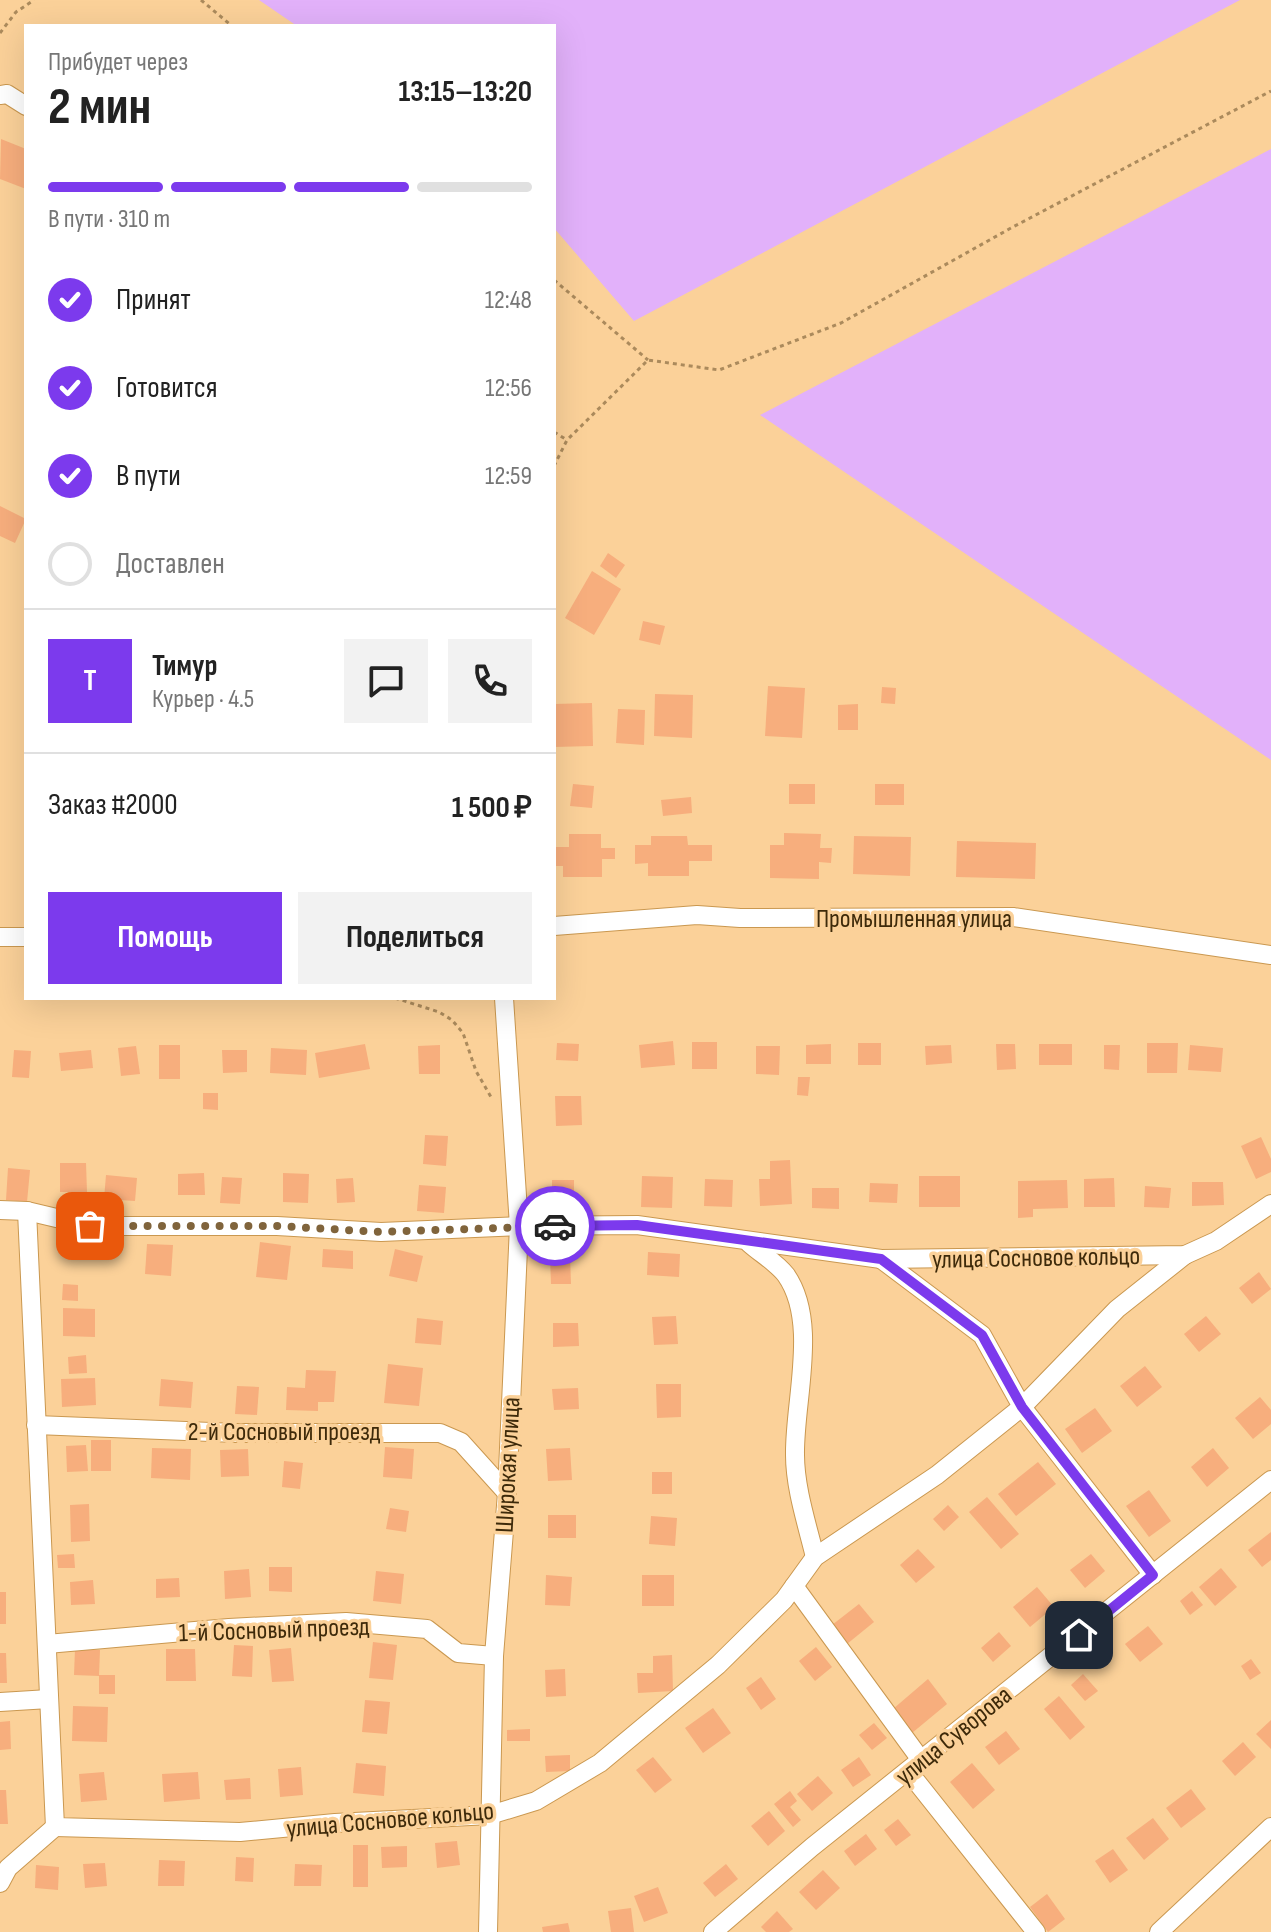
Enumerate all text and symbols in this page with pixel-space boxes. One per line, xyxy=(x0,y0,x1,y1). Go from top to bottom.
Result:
text: Прибудет через xyxy=(48,47,188,78)
text: 13:15–13:20 xyxy=(398,74,532,110)
text: 2 мин xyxy=(48,76,151,139)
text: В пути · 310 m xyxy=(48,204,170,235)
icon: check xyxy=(48,278,92,322)
text: Принят xyxy=(116,282,191,318)
text: 12:48 xyxy=(485,285,532,316)
icon: check xyxy=(48,366,92,410)
text: Готовится xyxy=(116,370,217,406)
text: 12:56 xyxy=(485,373,532,404)
icon: check xyxy=(48,454,92,498)
text: В пути xyxy=(116,458,181,494)
text: 12:59 xyxy=(485,461,532,492)
text: Доставлен xyxy=(116,546,225,582)
button: chat xyxy=(344,639,428,723)
button: phone xyxy=(448,639,532,723)
text: Тимур xyxy=(152,648,217,684)
text: Т xyxy=(83,663,97,699)
text: Курьер · 4.5 xyxy=(152,684,254,715)
text: Заказ #2000 xyxy=(48,787,178,823)
text: 1 500 ₽ xyxy=(452,790,532,826)
button: Помощь xyxy=(48,892,282,984)
button: Поделиться xyxy=(298,892,532,984)
street label: Промышленная улица xyxy=(816,904,1012,935)
courier xyxy=(515,1186,595,1266)
pin xyxy=(56,1192,124,1260)
icon: bag xyxy=(68,1204,112,1248)
icon: car xyxy=(533,1204,577,1248)
street label: улица Сосновое кольцо xyxy=(932,1241,1140,1276)
street label: Широкая улица xyxy=(489,1396,528,1534)
street label: 2-й Сосновый проезд xyxy=(188,1417,380,1448)
pin xyxy=(1045,1601,1113,1669)
street label: 1-й Сосновый проезд xyxy=(178,1612,370,1649)
icon: home xyxy=(1057,1613,1101,1657)
street label: улица Суворова xyxy=(890,1680,1018,1792)
street label: улица Сосновое кольцо xyxy=(285,1796,495,1845)

